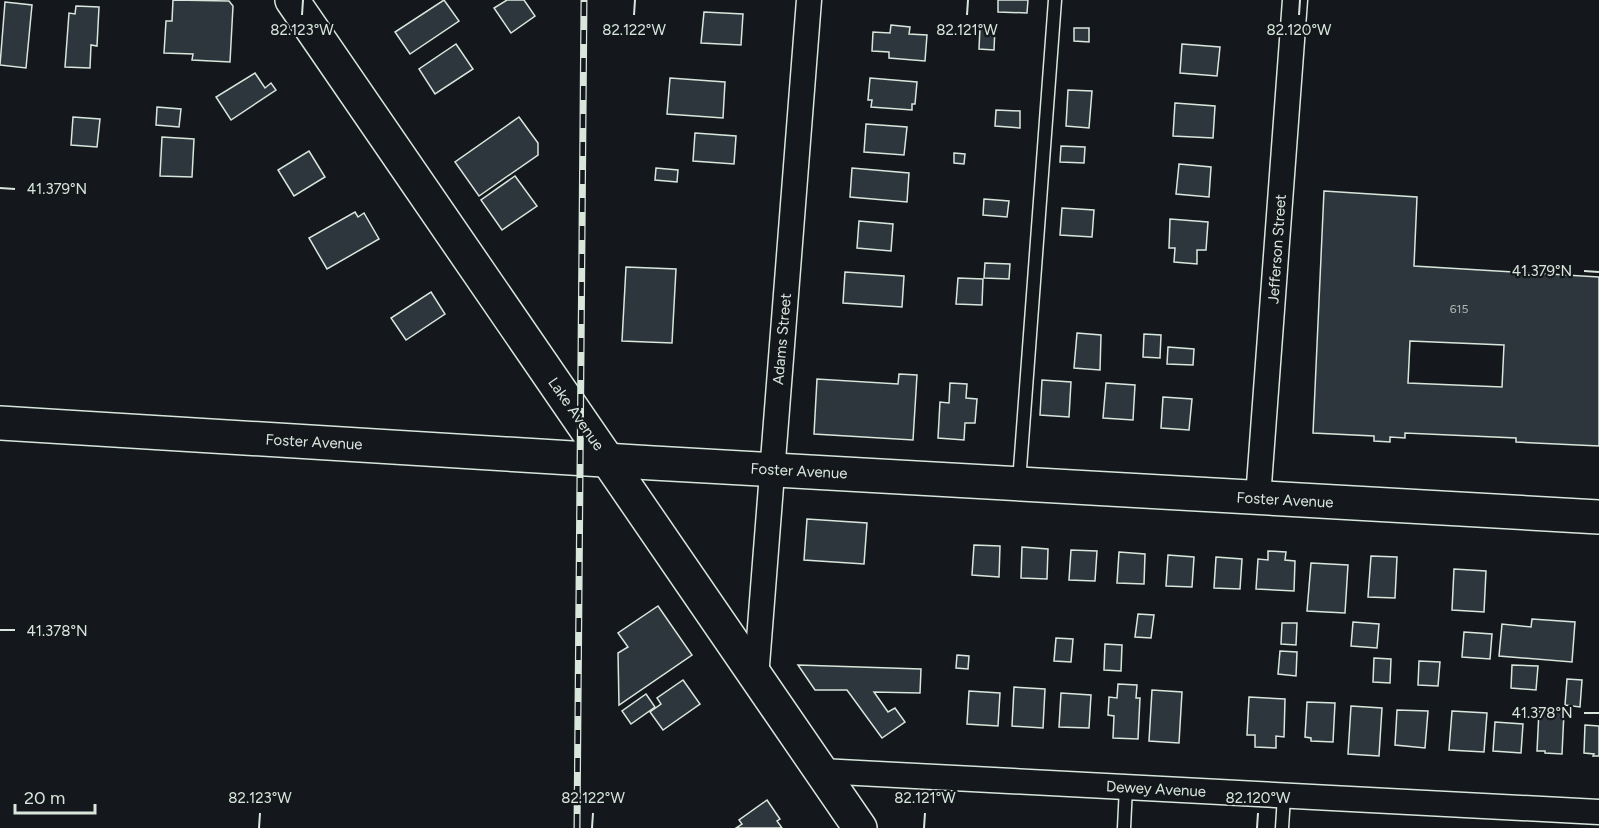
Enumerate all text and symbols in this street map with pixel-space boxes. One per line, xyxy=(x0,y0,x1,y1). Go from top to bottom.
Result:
text: 82.123°W xyxy=(270,21,334,39)
text: 82.122°W xyxy=(602,21,666,39)
text: 82.121°W xyxy=(936,21,998,39)
text: 82.120°W xyxy=(1267,21,1332,39)
text: 41.379°N xyxy=(27,180,87,198)
street label: Jefferson Street xyxy=(1264,193,1290,304)
text: 41.379°N xyxy=(1512,262,1572,280)
street label: Adams Street xyxy=(769,292,795,386)
house number: 615 xyxy=(1450,302,1468,316)
street label: Lake Avenue xyxy=(544,374,608,454)
street label: Foster Avenue xyxy=(265,430,363,454)
street label: Foster Avenue xyxy=(750,459,848,483)
street label: Foster Avenue xyxy=(1236,488,1334,512)
text: 41.378°N xyxy=(26,622,88,640)
text: 41.378°N xyxy=(1511,704,1573,722)
scale bar xyxy=(15,777,94,815)
street label: Dewey Avenue xyxy=(1105,777,1207,801)
text: 20 m xyxy=(24,787,65,809)
text: 82.123°W xyxy=(228,789,292,807)
text: 82.122°W xyxy=(561,789,625,807)
text: 82.121°W xyxy=(894,789,956,807)
text: 82.120°W xyxy=(1226,789,1291,807)

